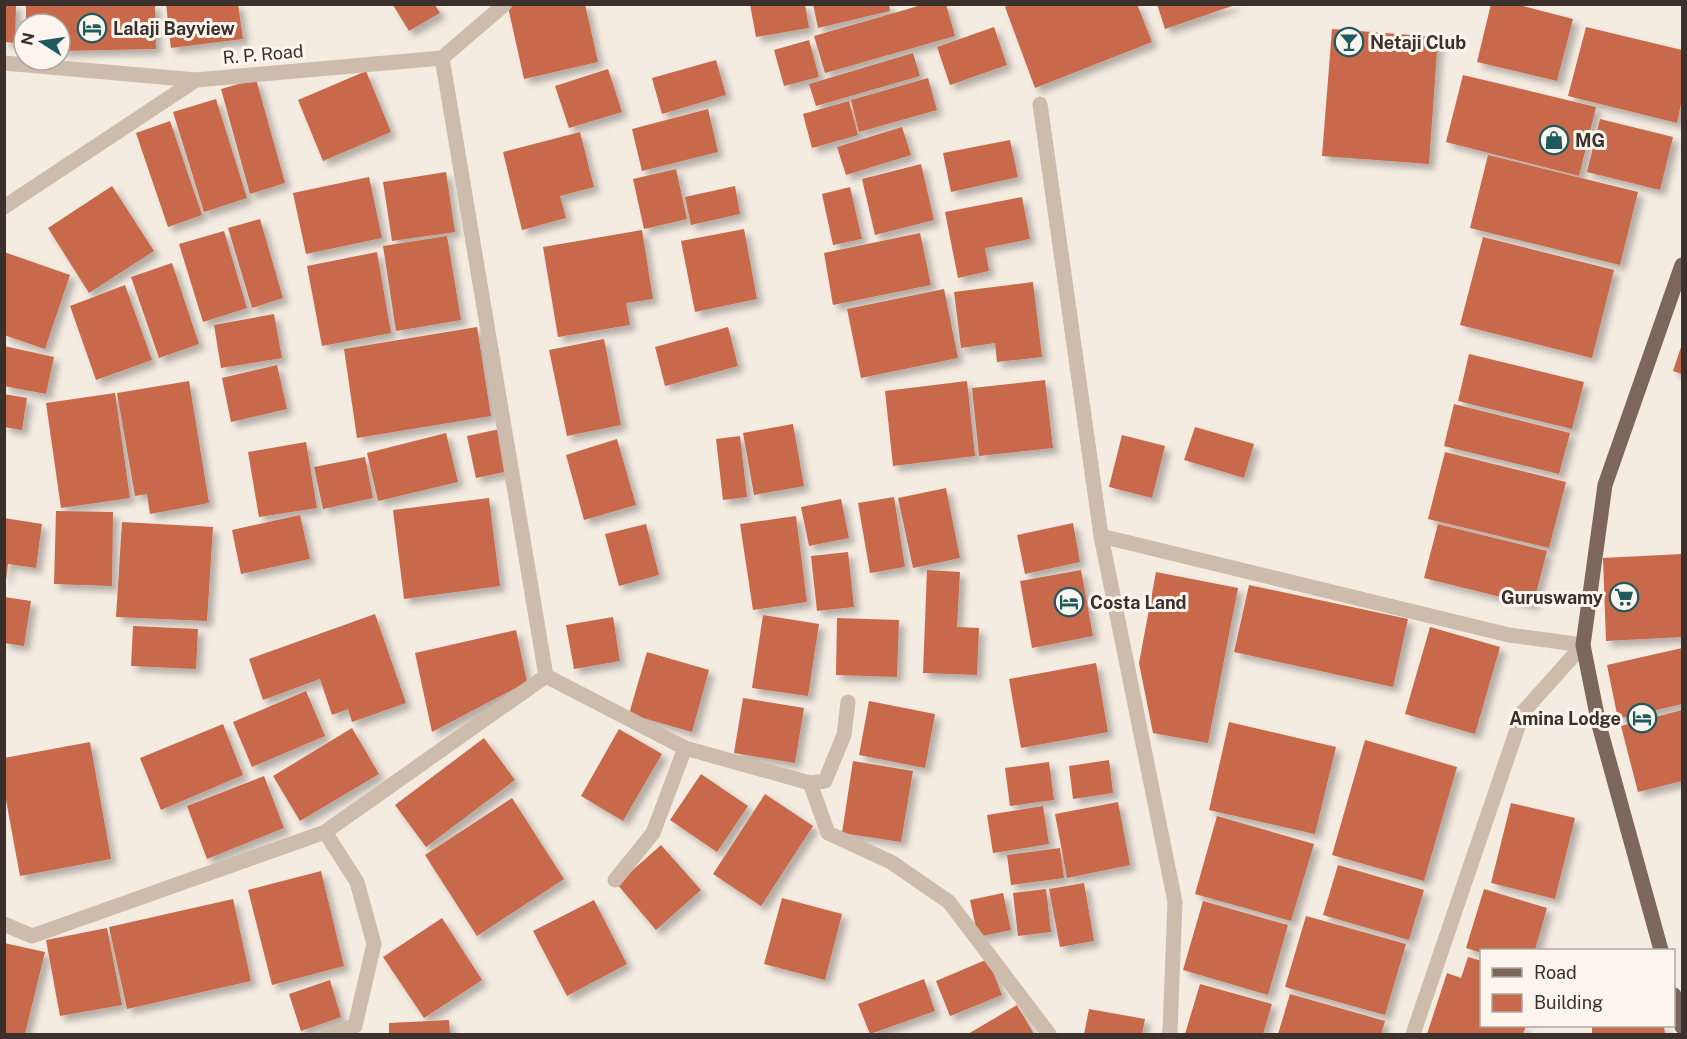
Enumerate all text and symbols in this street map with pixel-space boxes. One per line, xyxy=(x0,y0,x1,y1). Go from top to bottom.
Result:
north arrow xyxy=(12,12,72,72)
hotel icon: Lalaji Bayview xyxy=(76,12,108,44)
place label: Lalaji Bayview xyxy=(113,18,235,39)
bar icon: Netaji Club xyxy=(1333,26,1365,58)
text: N xyxy=(17,31,38,47)
place label: Netaji Club xyxy=(1370,32,1466,53)
street label: R. P. Road xyxy=(222,40,304,68)
shop icon: MG xyxy=(1538,124,1570,156)
place label: MG xyxy=(1575,130,1605,151)
supermarket icon: Guruswamy xyxy=(1608,581,1640,613)
hotel icon: Costa Land xyxy=(1053,586,1085,618)
place label: Guruswamy xyxy=(1501,587,1603,608)
place label: Costa Land xyxy=(1090,592,1187,613)
hotel icon: Amina Lodge xyxy=(1626,702,1658,734)
place label: Amina Lodge xyxy=(1509,708,1621,729)
legend xyxy=(1480,949,1675,1027)
text: Road xyxy=(1534,962,1577,983)
text: Building xyxy=(1534,992,1603,1013)

